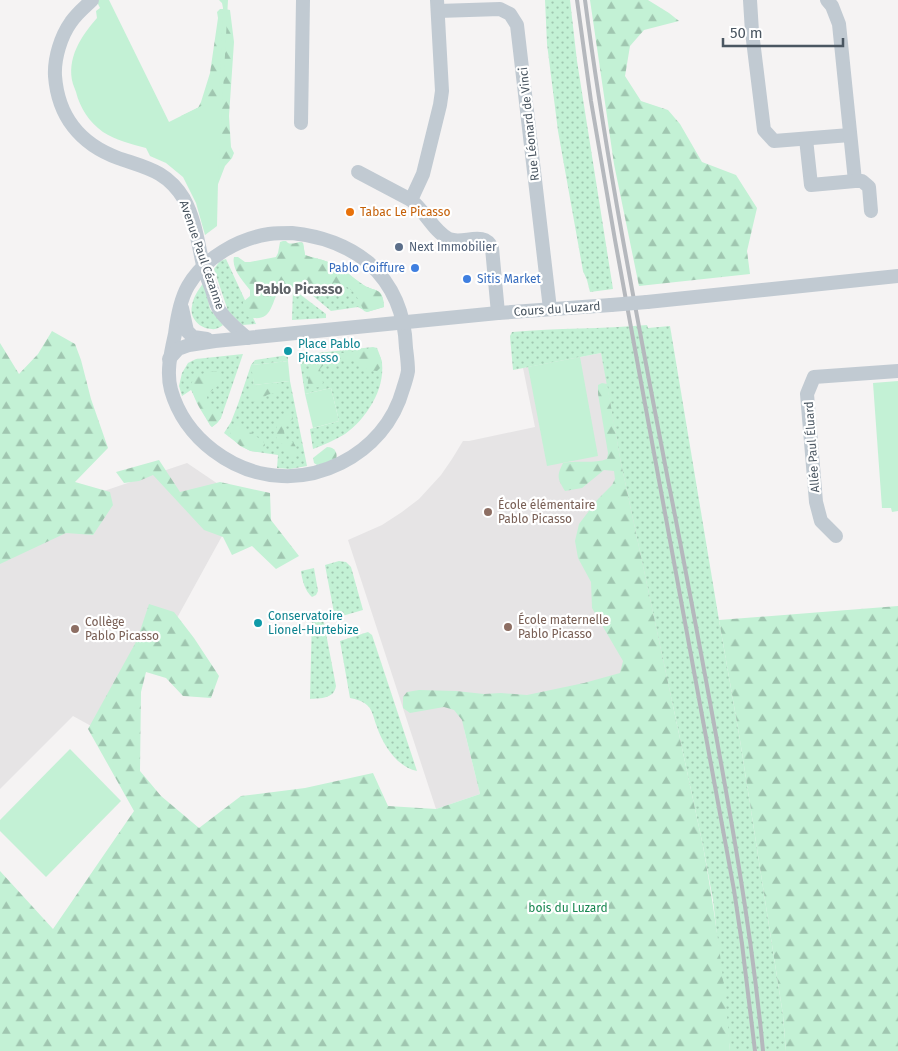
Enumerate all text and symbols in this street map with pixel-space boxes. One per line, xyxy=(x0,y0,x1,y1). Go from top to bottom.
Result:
scale bar xyxy=(723,15,843,47)
text: 50 m xyxy=(730,24,763,42)
street label: Rue Léonard de Vinci xyxy=(516,66,542,182)
street label: Avenue Paul Cézanne xyxy=(177,199,227,311)
place label: Tabac Le Picasso xyxy=(360,205,450,219)
marker: Tabac Le Picasso xyxy=(344,206,356,218)
place label: Next Immobilier xyxy=(409,240,497,254)
marker: Next Immobilier xyxy=(393,241,405,253)
place label: Pablo Coiffure xyxy=(329,261,405,275)
marker: Pablo Coiffure xyxy=(409,262,421,274)
place label: Sitis Market xyxy=(477,272,541,286)
marker: Sitis Market xyxy=(461,273,473,285)
district label: Pablo Picasso xyxy=(255,281,343,298)
street label: Cours du Luzard xyxy=(513,299,601,319)
place label: Place Pablo Picasso xyxy=(298,337,361,365)
marker: Place Pablo Picasso xyxy=(282,345,294,357)
street label: Allée Paul Éluard xyxy=(801,401,822,493)
place label: École élémentaire Pablo Picasso xyxy=(498,497,595,526)
marker: École élémentaire Pablo Picasso xyxy=(482,506,494,518)
place label: Conservatoire Lionel-Hurtebize xyxy=(268,609,359,637)
place label: École maternelle Pablo Picasso xyxy=(518,612,609,641)
place label: Collège Pablo Picasso xyxy=(85,615,159,643)
marker: Conservatoire Lionel-Hurtebize xyxy=(252,617,264,629)
marker: École maternelle Pablo Picasso xyxy=(502,621,514,633)
marker: Collège Pablo Picasso xyxy=(69,623,81,635)
park label: bois du Luzard xyxy=(528,901,608,915)

